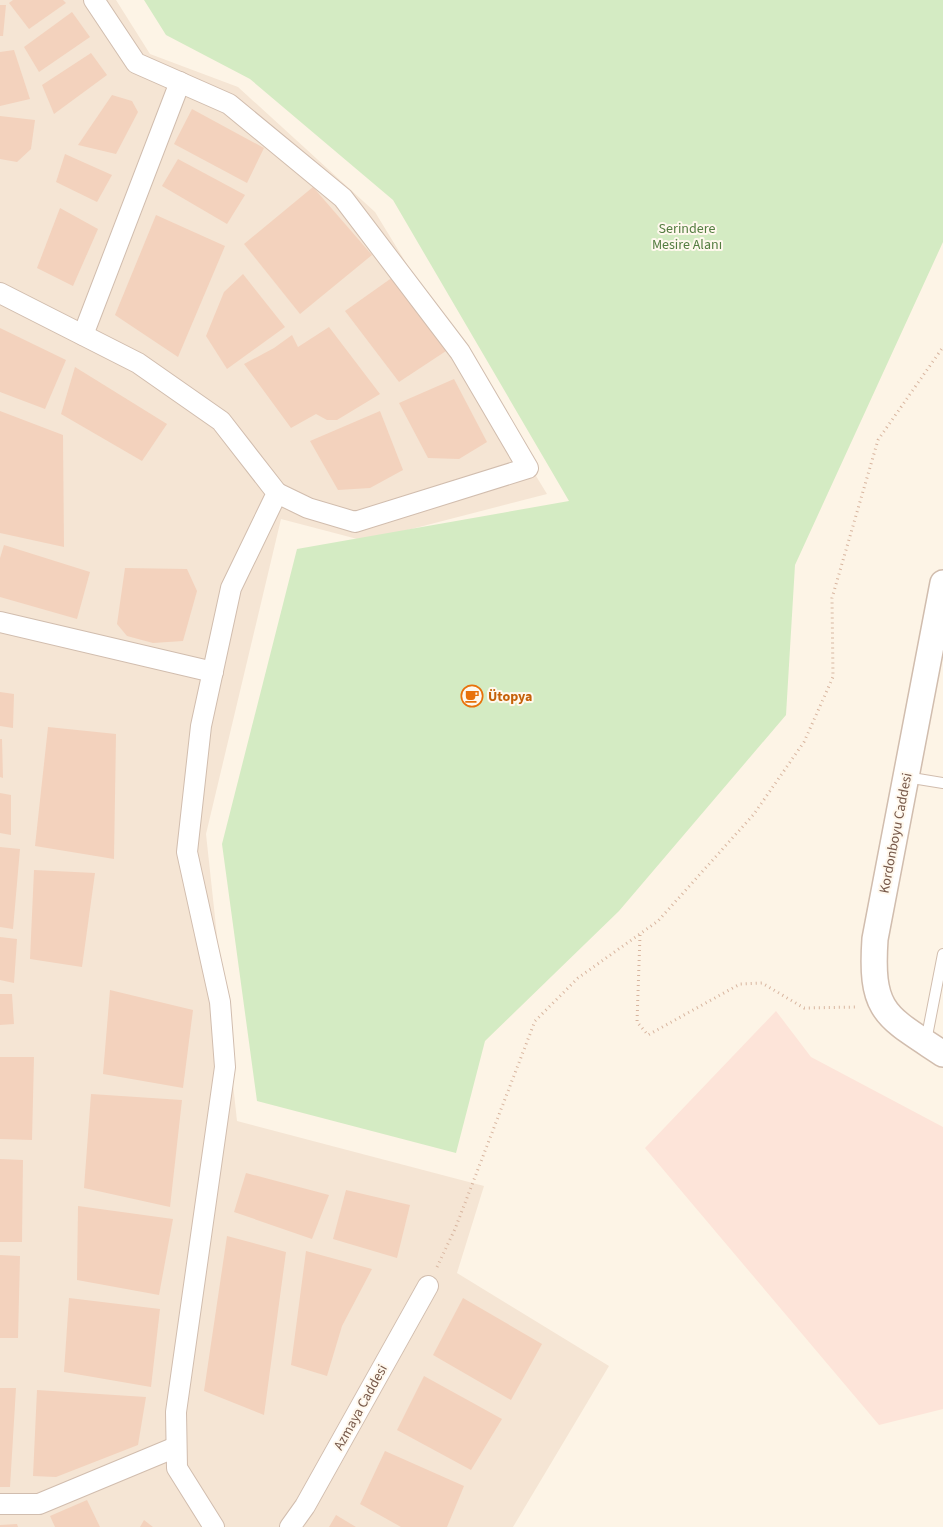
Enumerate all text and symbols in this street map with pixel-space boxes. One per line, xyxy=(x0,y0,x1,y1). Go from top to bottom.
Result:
park label: Serindere Mesire Alanı xyxy=(652,219,722,255)
cafe icon: Ütopya xyxy=(460,684,484,708)
place label: Ütopya xyxy=(488,687,533,707)
street label: Kordonboyu Caddesi xyxy=(874,771,917,895)
street label: Azmaya Caddesi xyxy=(329,1361,393,1454)

